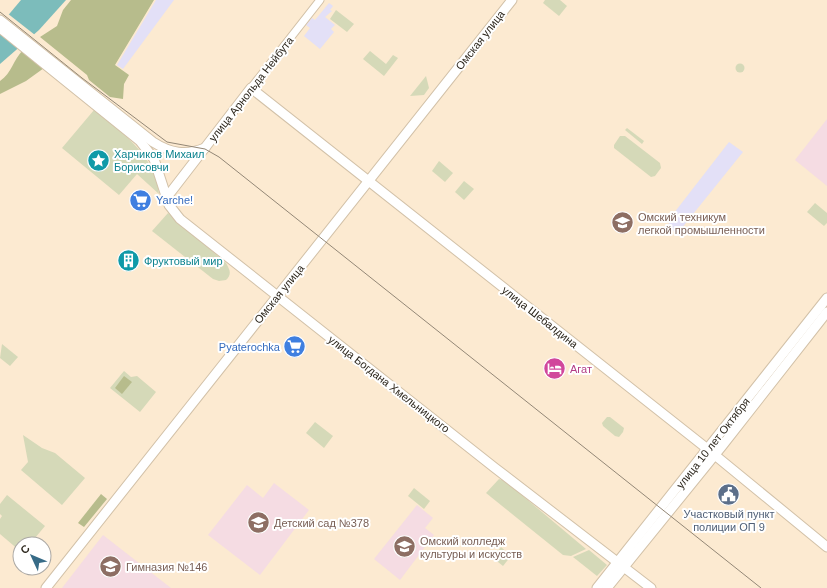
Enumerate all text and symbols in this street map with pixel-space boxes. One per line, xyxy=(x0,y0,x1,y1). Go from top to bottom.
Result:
street label: Омская улица xyxy=(453,7,507,72)
street label: улица Арнольда Нейбута xyxy=(206,34,296,144)
place icon: Харчиков Михаил Борисовчи xyxy=(86,147,112,173)
place label: Харчиков Михаил Борисовчи xyxy=(114,148,205,173)
supermarket icon: Yarche! xyxy=(128,187,154,213)
place label: Yarche! xyxy=(156,194,193,206)
school or university icon: Омский техникум легкой промышленности xyxy=(610,210,636,236)
place label: Омский техникум легкой промышленности xyxy=(638,211,765,236)
building icon: Фруктовый мир xyxy=(115,248,141,274)
place label: Фруктовый мир xyxy=(144,255,223,267)
street label: Омская улица xyxy=(252,262,307,326)
street label: улица Шебалдина xyxy=(500,284,581,351)
street label: улица Богдана Хмельницкого xyxy=(326,333,452,435)
supermarket icon: Pyaterochka xyxy=(282,334,308,360)
place label: Pyaterochka xyxy=(219,341,281,353)
hotel icon: Агат xyxy=(542,356,568,382)
place label: Агат xyxy=(570,363,592,375)
street label: улица 10 лет Октября xyxy=(674,395,752,491)
public building icon: Участковый пункт полиции ОП 9 xyxy=(716,481,742,507)
place label: Участковый пункт полиции ОП 9 xyxy=(684,508,774,533)
school or university icon: Детский сад №378 xyxy=(246,510,272,536)
place label: Детский сад №378 xyxy=(274,517,369,529)
school or university icon: Омский колледж культуры и искусств xyxy=(391,534,417,560)
place label: Омский колледж культуры и искусств xyxy=(420,535,522,560)
north arrow xyxy=(12,536,52,576)
text: С xyxy=(18,542,32,556)
school or university icon: Гимназия №146 xyxy=(98,554,124,580)
place label: Гимназия №146 xyxy=(126,561,207,573)

